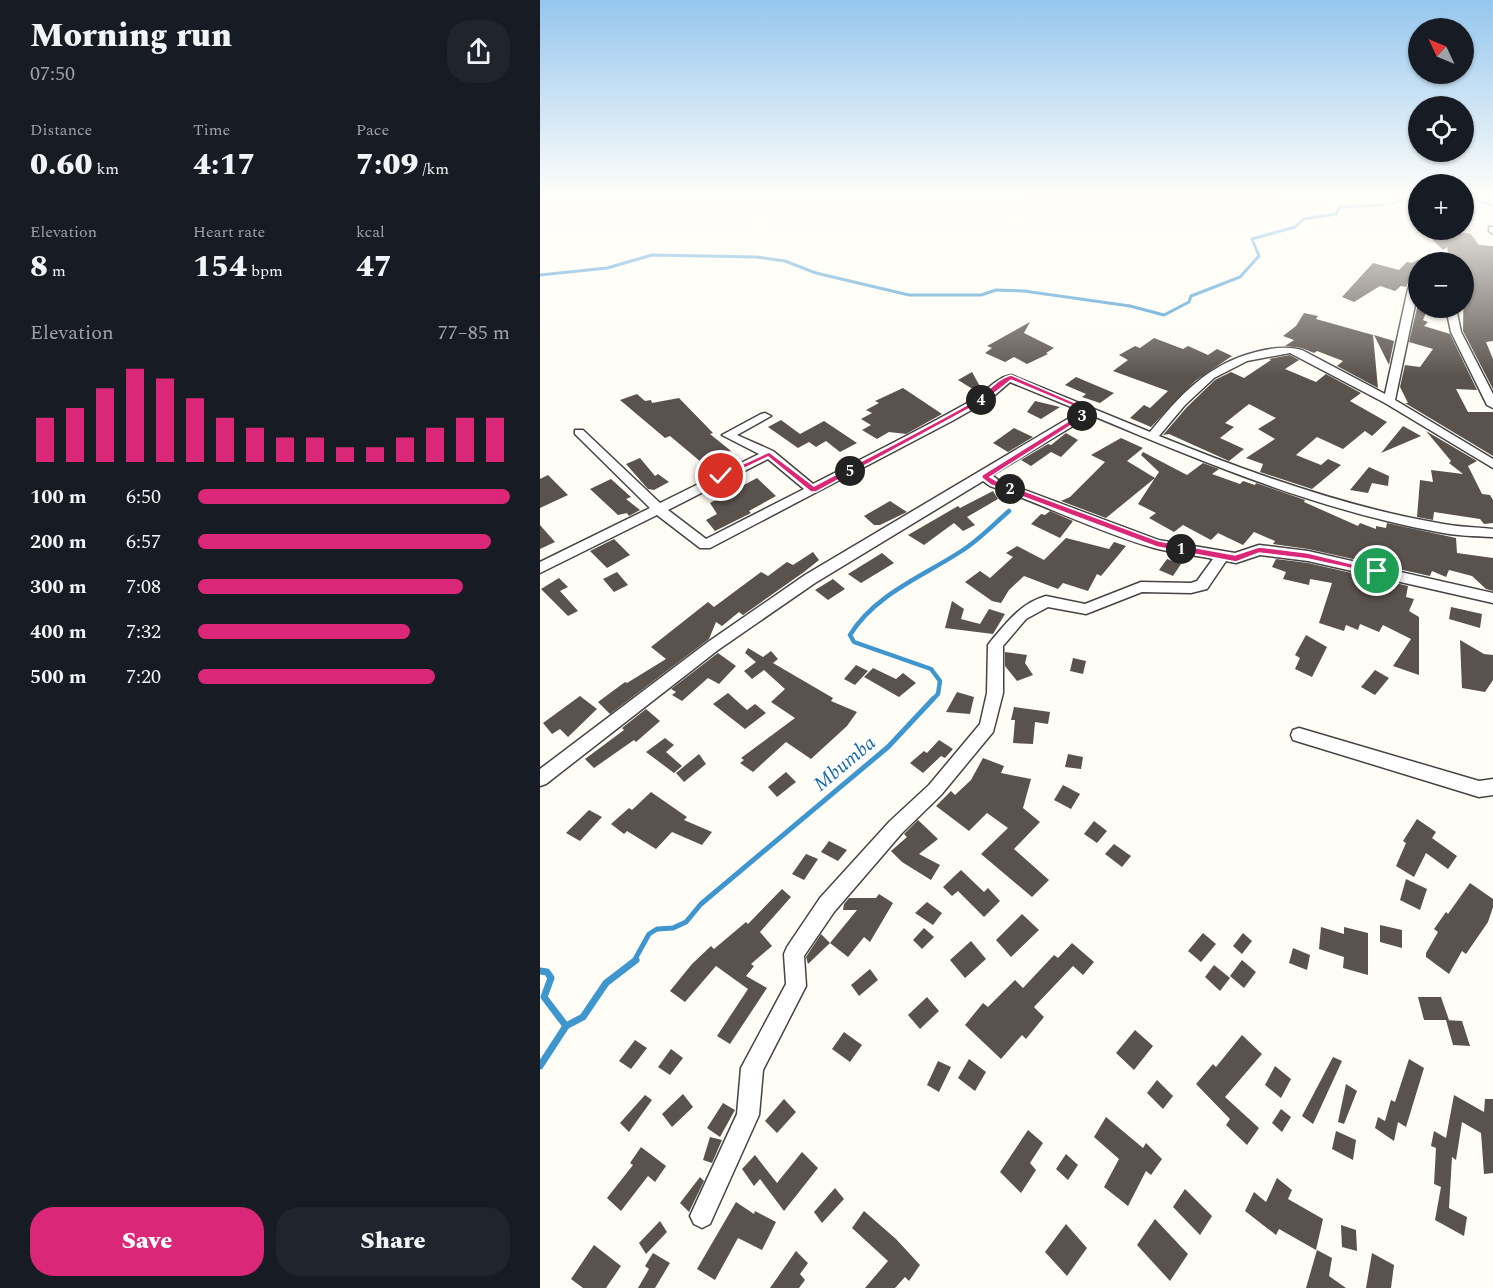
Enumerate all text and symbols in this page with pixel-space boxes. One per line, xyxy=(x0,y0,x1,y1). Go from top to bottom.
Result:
text: Morning run xyxy=(30,11,232,61)
north arrow xyxy=(1408,18,1474,84)
map controls xyxy=(1408,18,1474,318)
button: share xyxy=(447,20,510,83)
text: 07:50 xyxy=(30,59,75,89)
button: locate xyxy=(1408,96,1474,162)
text: Distance xyxy=(30,118,92,142)
text: Time xyxy=(193,118,230,142)
text: Pace xyxy=(356,118,389,142)
text: 0.60 xyxy=(30,142,92,188)
text: 4:17 xyxy=(193,142,255,188)
text: 7:09 xyxy=(356,142,418,188)
text: km xyxy=(92,157,119,181)
text: /km xyxy=(418,157,449,181)
button: + xyxy=(1408,174,1474,240)
text: Elevation xyxy=(30,220,97,244)
text: Heart rate xyxy=(193,220,265,244)
text: kcal xyxy=(356,220,385,244)
text: 8 xyxy=(30,244,48,290)
text: 154 xyxy=(193,244,247,290)
text: 47 xyxy=(356,244,392,290)
button: − xyxy=(1408,252,1474,318)
text: m xyxy=(48,259,66,283)
text: bpm xyxy=(247,259,283,283)
text: Elevation xyxy=(30,318,114,348)
text: 77–85 m xyxy=(438,318,510,348)
pin: 4 xyxy=(966,385,996,415)
text: 4 xyxy=(977,388,985,412)
pin: 3 xyxy=(1067,401,1097,431)
text: 3 xyxy=(1078,404,1086,428)
pin xyxy=(695,450,746,501)
pin: 5 xyxy=(835,456,865,486)
icon: check xyxy=(704,459,737,492)
text: 5 xyxy=(846,459,854,483)
pin: 2 xyxy=(995,474,1025,504)
text: 2 xyxy=(1006,477,1014,501)
text: 100 m xyxy=(30,482,87,512)
text: 6:50 xyxy=(126,482,161,512)
text: 200 m xyxy=(30,527,87,557)
text: 6:57 xyxy=(126,527,161,557)
pin: 1 xyxy=(1166,534,1196,564)
text: 1 xyxy=(1177,537,1185,561)
pin xyxy=(1351,545,1402,596)
icon: arrive xyxy=(1360,554,1393,587)
text: 300 m xyxy=(30,572,87,602)
text: 7:08 xyxy=(126,572,161,602)
text: 400 m xyxy=(30,617,87,647)
text: 7:32 xyxy=(126,617,161,647)
text: 500 m xyxy=(30,662,87,692)
text: 7:20 xyxy=(126,662,161,692)
water label: Mbumba xyxy=(807,729,883,799)
button: Save xyxy=(30,1207,264,1276)
button: Share xyxy=(276,1207,510,1276)

